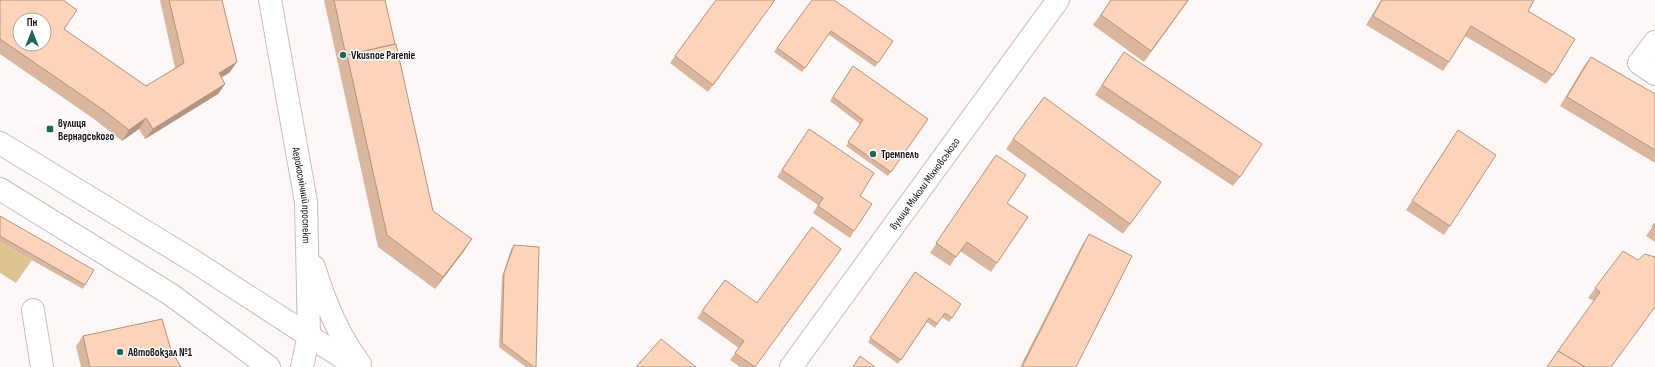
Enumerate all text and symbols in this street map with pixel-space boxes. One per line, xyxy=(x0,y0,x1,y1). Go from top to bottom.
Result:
north arrow xyxy=(12,12,52,52)
text: Пн xyxy=(27,16,38,29)
place label: Vkusnoe Parenie xyxy=(351,49,416,62)
marker: Vkusnoe Parenie xyxy=(338,50,348,60)
place label: вулиця Вернадського xyxy=(58,117,115,143)
marker: вулиця Вернадського xyxy=(45,124,55,134)
street label: вулиця Миколи Міхновського xyxy=(887,135,963,232)
street label: Аерокосмічний проспект xyxy=(290,145,313,244)
place label: Тремпель xyxy=(881,148,919,161)
marker: Тремпель xyxy=(868,149,878,159)
place label: Автовокзал №1 xyxy=(127,346,193,359)
marker: Автовокзал №1 xyxy=(115,347,125,357)

